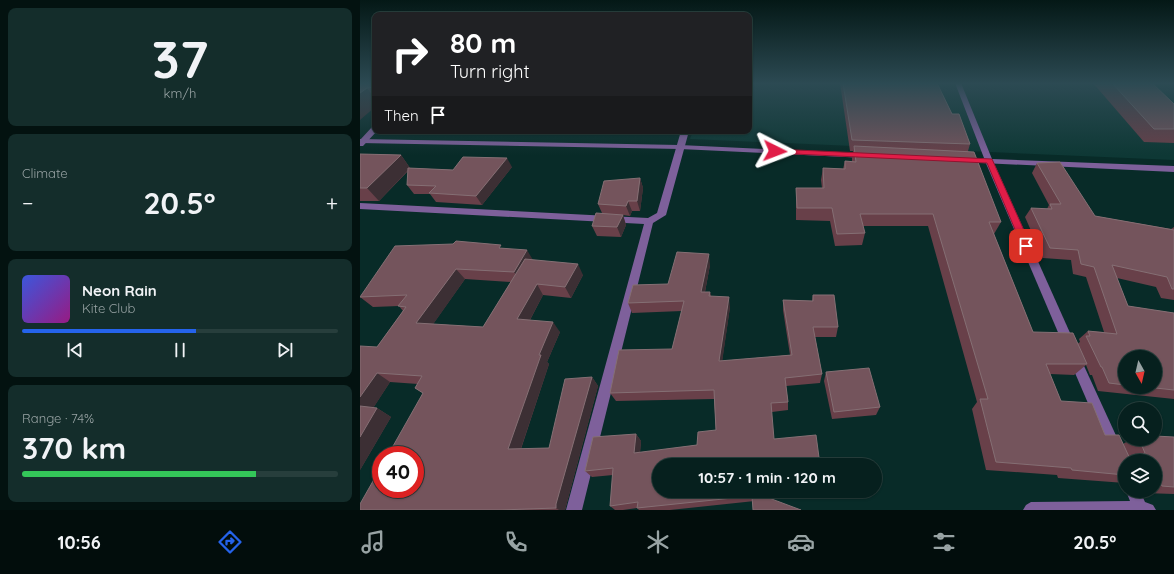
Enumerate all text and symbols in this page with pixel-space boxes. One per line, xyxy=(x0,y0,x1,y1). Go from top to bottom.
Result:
text: 80 m xyxy=(450,25,516,60)
text: 37 xyxy=(152,26,208,91)
icon: right xyxy=(384,28,436,80)
text: Turn right xyxy=(450,60,530,83)
text: km/h xyxy=(164,85,196,101)
icon: arrive xyxy=(427,104,449,126)
text: Then xyxy=(384,106,419,125)
position arrow xyxy=(754,130,796,172)
text: Climate xyxy=(22,165,68,181)
text: 20.5° xyxy=(144,184,216,222)
text: − xyxy=(22,189,33,217)
text: + xyxy=(326,189,338,217)
pin xyxy=(1009,229,1043,263)
icon: arrive xyxy=(1015,235,1037,257)
text: Neon Rain xyxy=(82,281,157,300)
text: Kite Club xyxy=(82,300,135,316)
icon: previous xyxy=(64,339,86,361)
icon: pause xyxy=(169,339,191,361)
icon: next xyxy=(274,339,296,361)
north arrow xyxy=(1118,350,1162,394)
map controls xyxy=(1118,350,1162,498)
button: search xyxy=(1118,402,1162,446)
text: Range · 74% xyxy=(22,410,94,426)
text: 370 km xyxy=(22,429,126,467)
speed limit sign: 40 xyxy=(372,446,424,498)
button: layers xyxy=(1118,454,1162,498)
text: 10:57 · 1 min · 120 m xyxy=(698,468,836,487)
icon: directions xyxy=(216,528,244,556)
icon: music xyxy=(359,528,387,556)
icon: phone xyxy=(502,528,530,556)
icon: climate xyxy=(644,528,672,556)
icon: car xyxy=(787,528,815,556)
icon: filters xyxy=(930,528,958,556)
text: 10:56 xyxy=(57,531,101,554)
text: 20.5° xyxy=(1073,531,1116,554)

